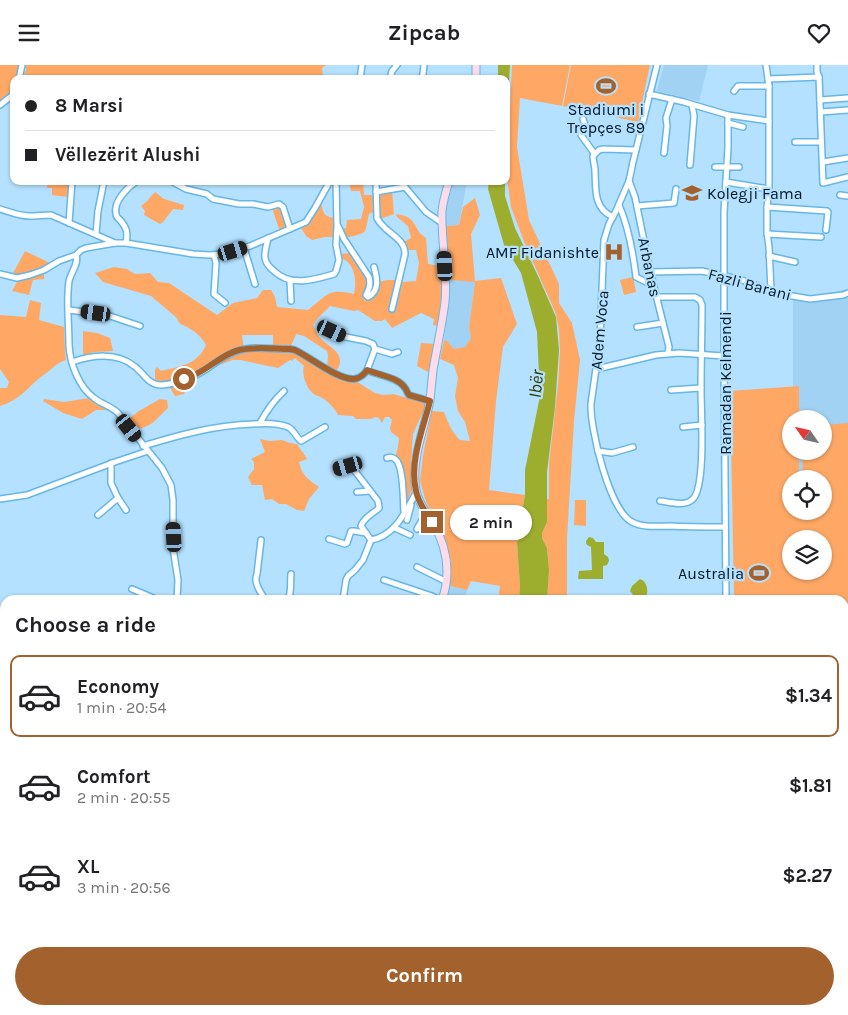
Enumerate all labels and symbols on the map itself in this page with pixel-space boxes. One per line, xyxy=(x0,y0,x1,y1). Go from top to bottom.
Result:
sports icon: Stadiumi i Trepçes 89 xyxy=(595,75,617,97)
place label: Stadiumi i Trepçes 89 xyxy=(567,100,645,137)
school or university icon: Kolegji Fama xyxy=(681,182,703,204)
place label: Kolegji Fama xyxy=(707,184,803,203)
street label: Arbanas xyxy=(634,236,665,298)
car xyxy=(216,239,249,263)
hospital icon: AMF Fidanishte xyxy=(603,241,625,263)
place label: AMF Fidanishte xyxy=(486,243,599,262)
car xyxy=(436,251,453,281)
street label: Fazli Barani xyxy=(706,264,793,305)
street label: Adem Voca xyxy=(587,289,612,371)
car xyxy=(80,303,111,323)
street label: Ramadan Kelmendi xyxy=(716,311,735,455)
car xyxy=(315,318,348,344)
route start xyxy=(173,368,195,390)
water label: Ibër xyxy=(524,368,549,399)
north arrow xyxy=(782,410,832,460)
car xyxy=(113,412,144,444)
car xyxy=(331,455,364,477)
callout: 2 min xyxy=(450,505,532,539)
route end xyxy=(421,511,443,533)
car xyxy=(165,522,182,552)
sports icon: Australia xyxy=(748,562,770,584)
place label: Australia xyxy=(678,564,744,583)

